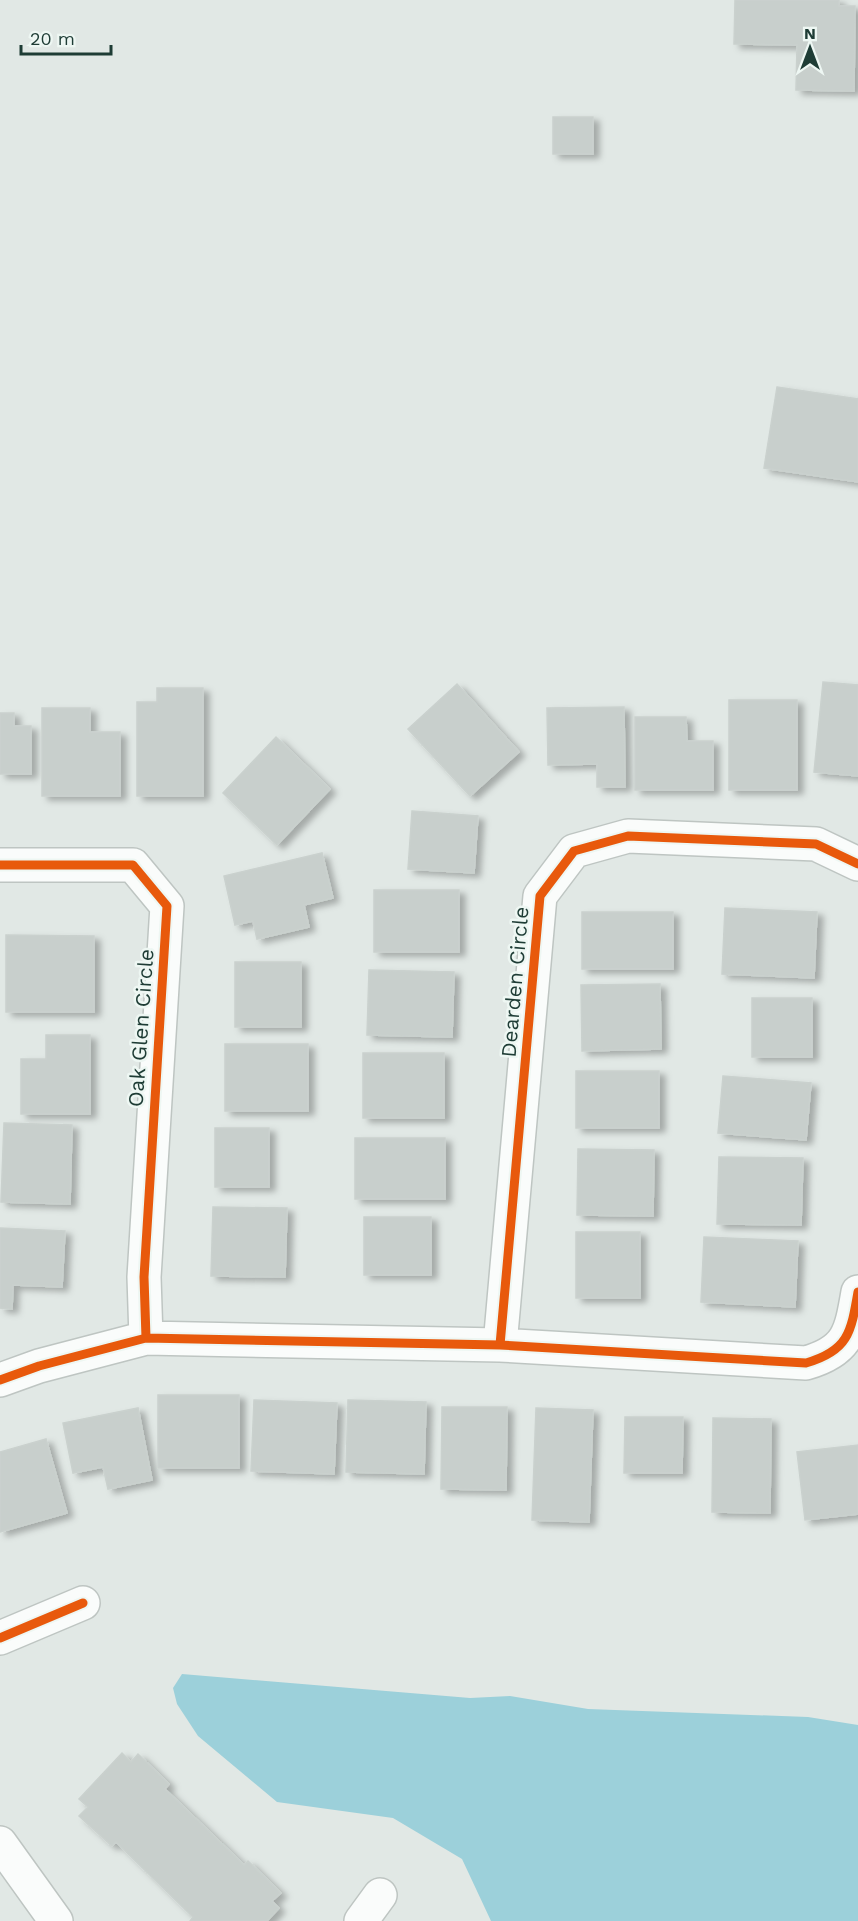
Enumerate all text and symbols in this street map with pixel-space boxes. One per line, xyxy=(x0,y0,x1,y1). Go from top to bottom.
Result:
scale bar xyxy=(21,18,111,56)
north arrow xyxy=(780,18,840,78)
text: N xyxy=(804,24,816,43)
text: 20 m xyxy=(30,28,75,49)
street label: Dearden Circle xyxy=(495,905,534,1058)
street label: Oak Glen Circle xyxy=(122,948,159,1108)

